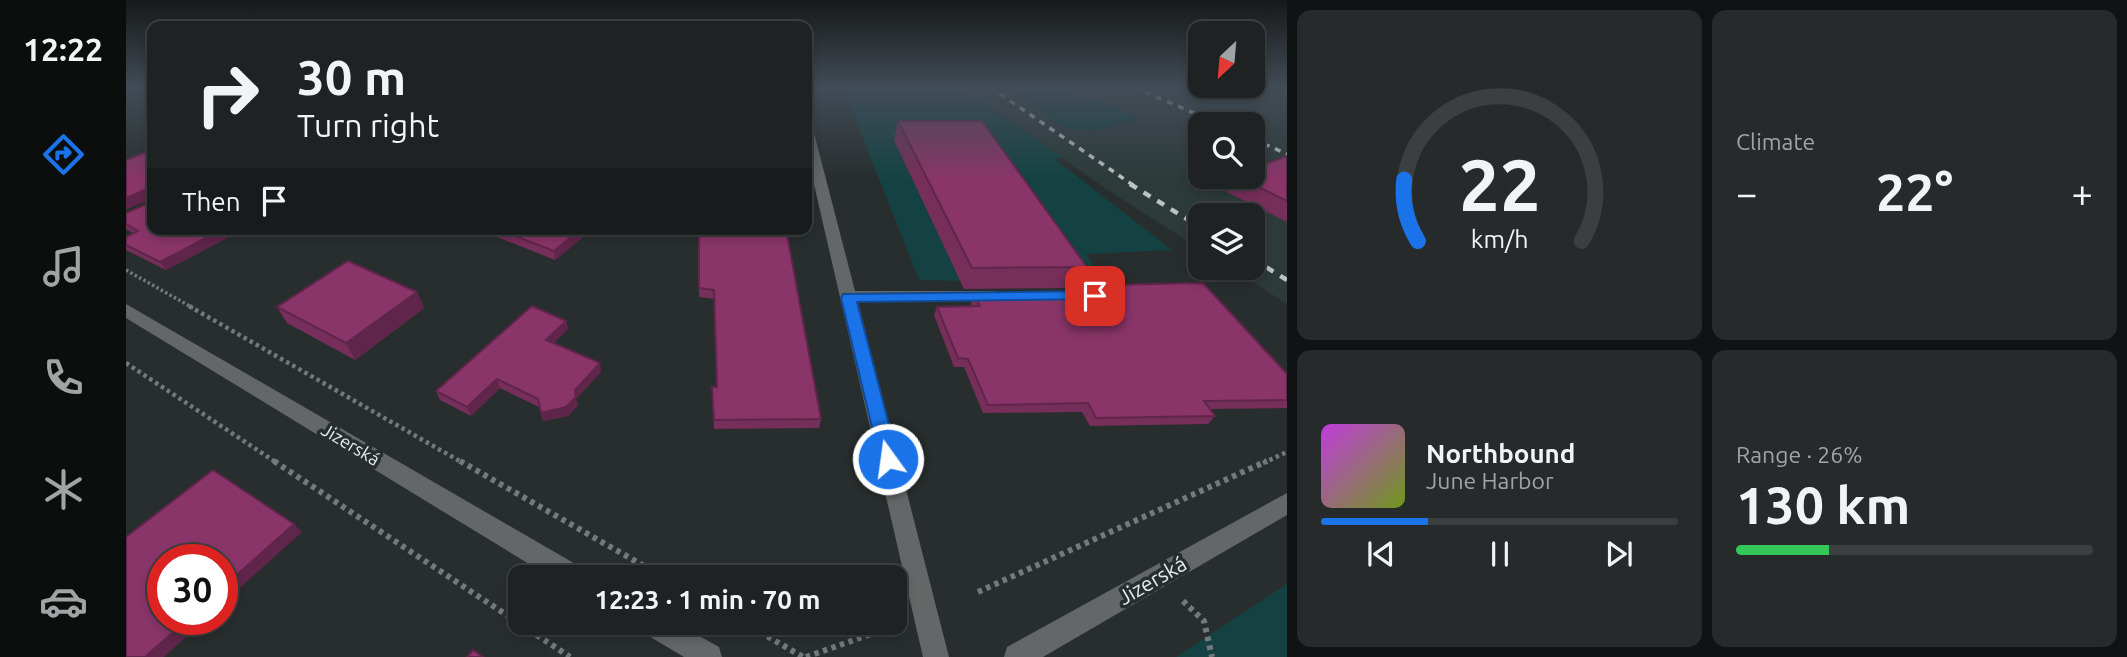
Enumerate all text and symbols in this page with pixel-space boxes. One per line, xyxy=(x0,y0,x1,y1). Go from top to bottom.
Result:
north arrow xyxy=(1188,21,1265,98)
map controls xyxy=(1188,21,1265,280)
text: 12:22 xyxy=(23,31,103,67)
icon: right xyxy=(182,49,273,140)
text: 30 m xyxy=(297,49,406,104)
text: Turn right xyxy=(297,107,439,143)
button: search xyxy=(1188,112,1265,189)
text: Climate xyxy=(1736,129,1815,154)
icon: directions xyxy=(39,130,88,179)
text: 22 xyxy=(1458,143,1541,225)
text: 22° xyxy=(1876,163,1953,221)
text: − xyxy=(1736,172,1757,214)
text: + xyxy=(2072,172,2093,214)
icon: arrive xyxy=(255,182,293,220)
text: Then xyxy=(182,187,241,216)
button: layers xyxy=(1188,203,1265,280)
text: km/h xyxy=(1471,225,1528,253)
icon: music xyxy=(39,242,88,291)
pin xyxy=(1065,266,1125,326)
icon: arrive xyxy=(1076,277,1114,315)
icon: phone xyxy=(39,353,88,402)
street label: Jizerská xyxy=(318,419,384,469)
position arrow xyxy=(851,422,925,496)
text: Northbound xyxy=(1426,439,1575,468)
text: Range · 26% xyxy=(1736,442,1863,467)
icon: climate xyxy=(39,465,88,514)
text: June Harbor xyxy=(1426,468,1554,493)
text: 130 km xyxy=(1736,476,1910,534)
icon: previous xyxy=(1362,535,1400,573)
icon: pause xyxy=(1481,535,1519,573)
icon: next xyxy=(1600,535,1638,573)
speed limit sign: 30 xyxy=(147,544,238,635)
street label: Jizerská xyxy=(1114,551,1190,609)
icon: car xyxy=(39,577,88,626)
text: 12:23 · 1 min · 70 m xyxy=(594,585,821,614)

